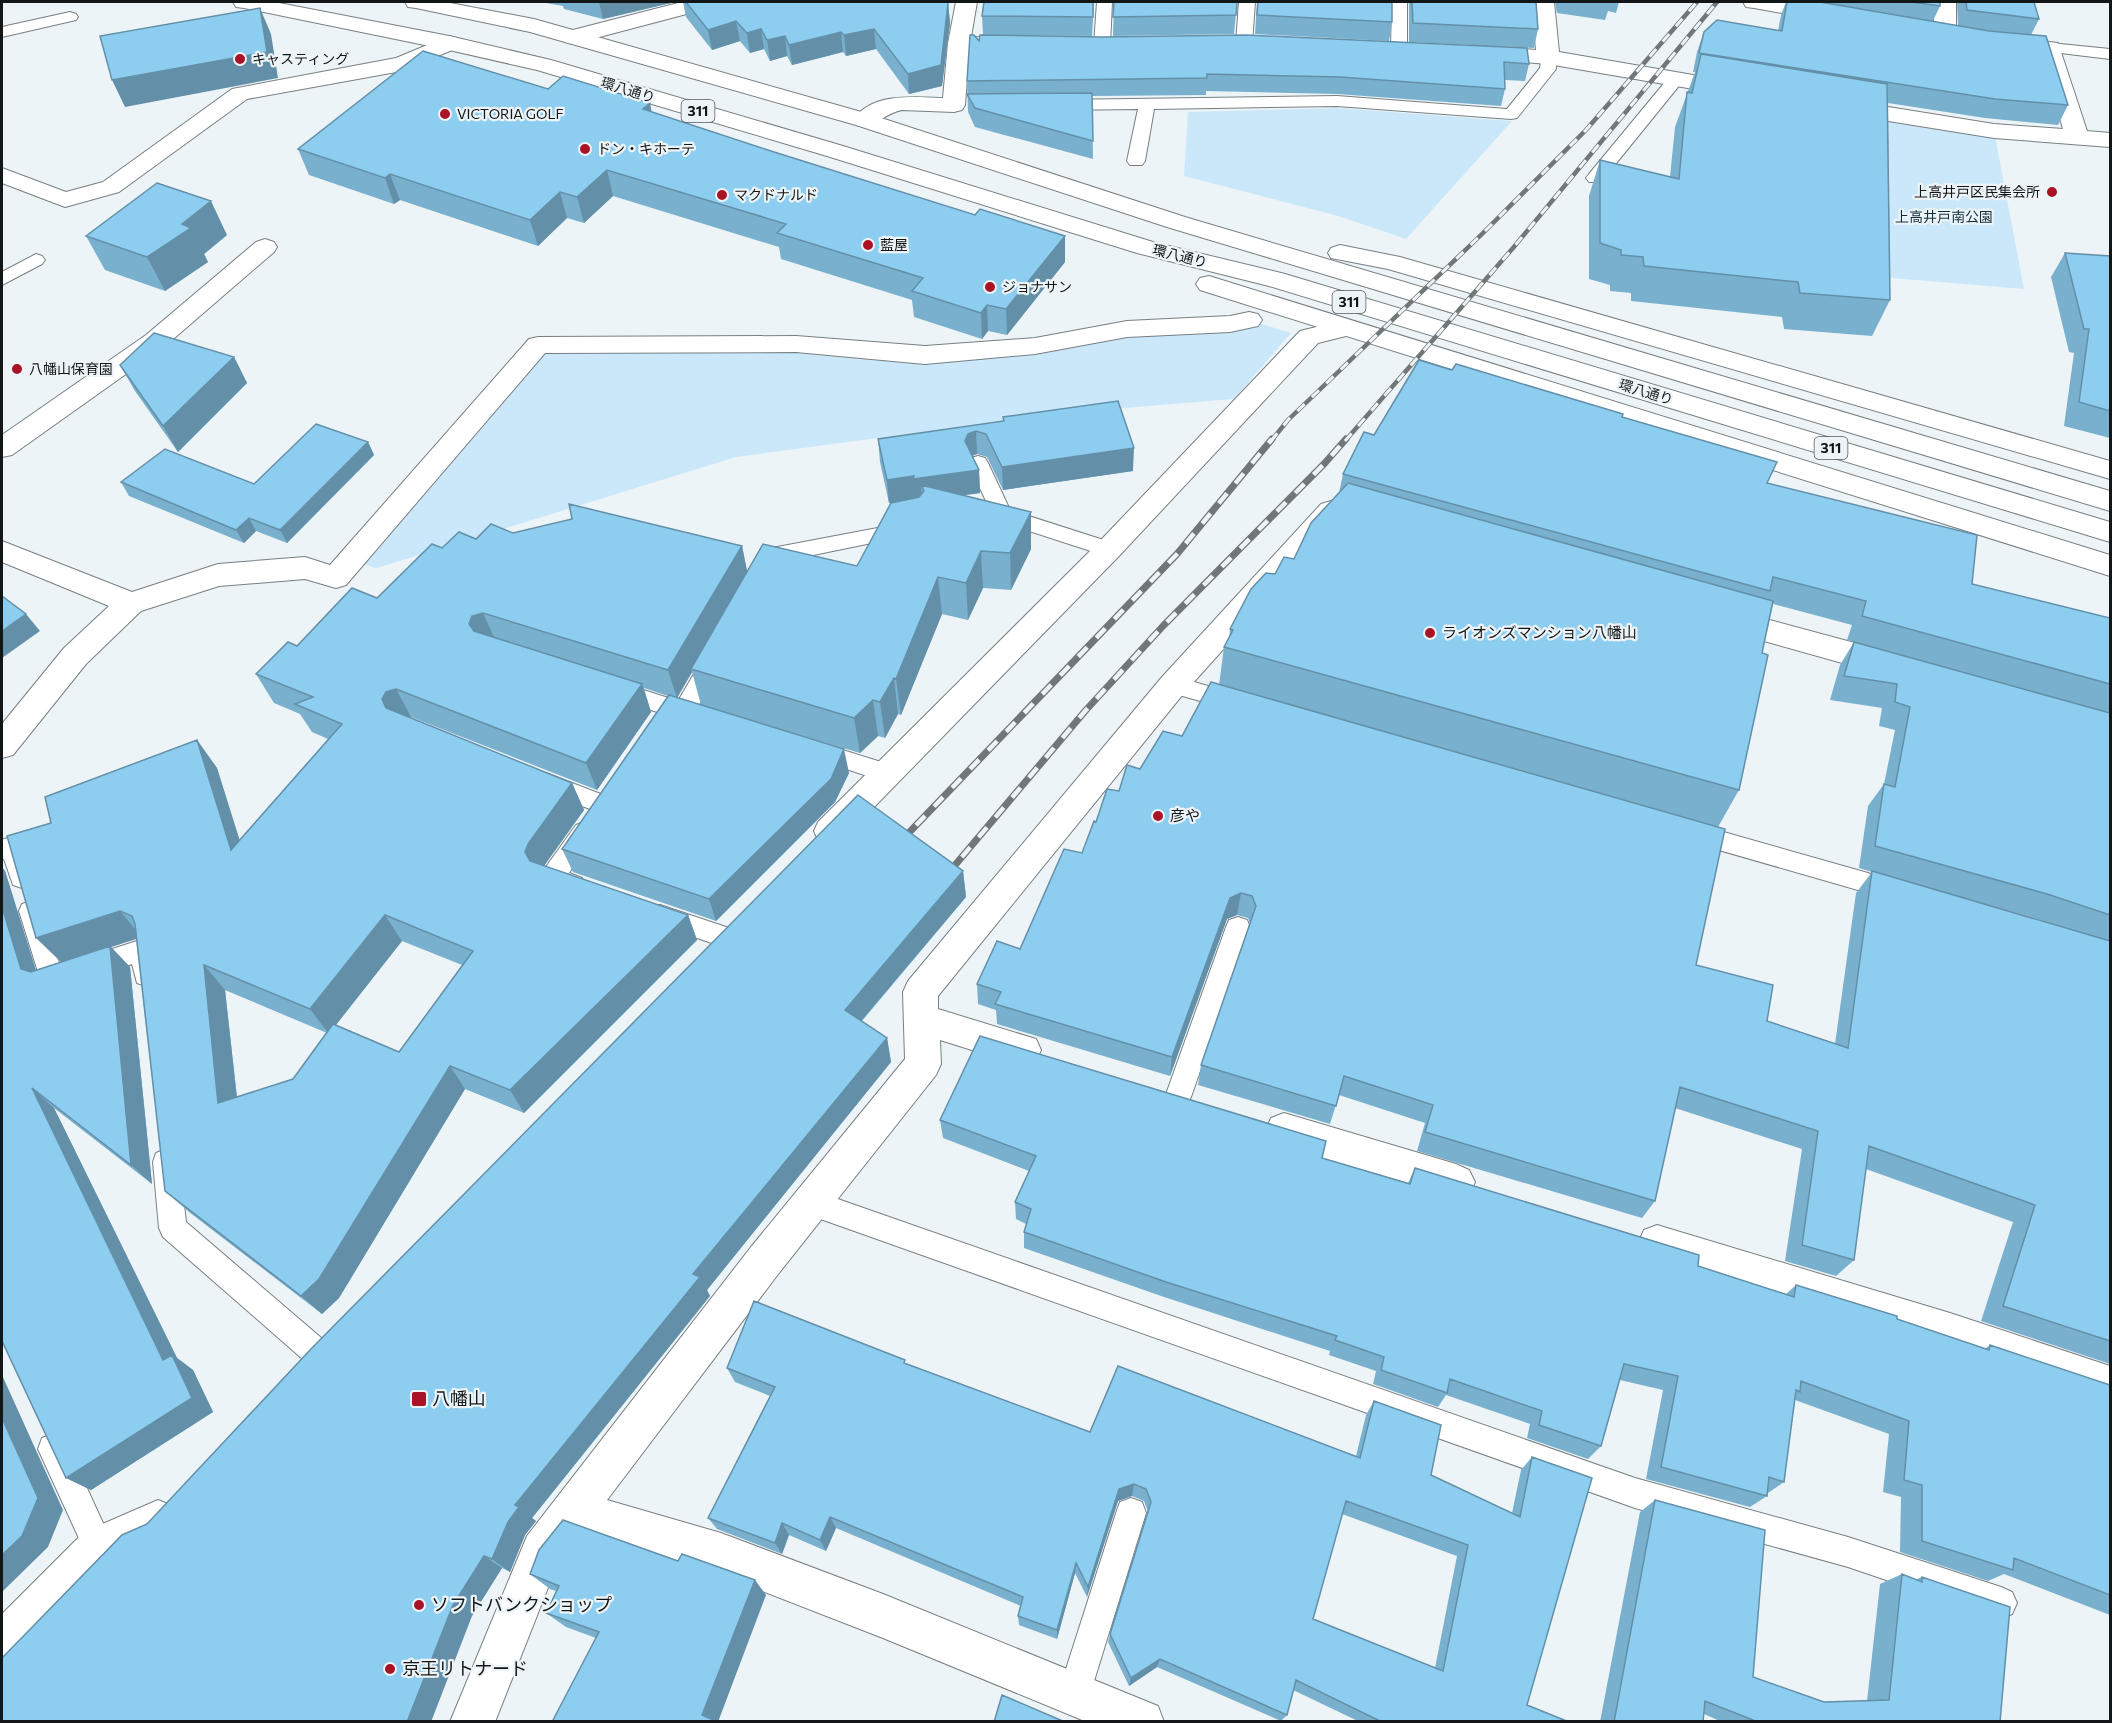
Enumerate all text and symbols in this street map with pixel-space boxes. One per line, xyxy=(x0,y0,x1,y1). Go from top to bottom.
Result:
place label: キャスティング xyxy=(252,50,349,67)
marker: キャスティング xyxy=(233,52,247,66)
street label: 環八通り xyxy=(599,73,657,106)
road number: 311 xyxy=(682,100,714,122)
place label: VICTORIA GOLF xyxy=(457,105,563,122)
marker: VICTORIA GOLF xyxy=(438,107,452,121)
place label: ドン・キホーテ xyxy=(597,140,695,157)
marker: ドン・キホーテ xyxy=(578,142,592,156)
place label: 上高井戸区民集会所 xyxy=(1914,183,2040,200)
marker: 上高井戸区民集会所 xyxy=(2045,185,2059,199)
place label: マクドナルド xyxy=(734,186,818,203)
marker: マクドナルド xyxy=(715,188,729,202)
park label: 上高井戸南公園 xyxy=(1895,208,1993,225)
place label: 藍屋 xyxy=(880,236,908,253)
marker: 藍屋 xyxy=(861,238,875,252)
street label: 環八通り xyxy=(1151,240,1209,271)
place label: ジョナサン xyxy=(1002,278,1072,295)
marker: ジョナサン xyxy=(983,280,997,294)
road number: 311 xyxy=(1332,291,1366,313)
place label: 八幡山保育園 xyxy=(29,360,113,377)
marker: 八幡山保育園 xyxy=(10,362,24,376)
street label: 環八通り xyxy=(1617,375,1675,408)
road number: 311 xyxy=(1814,437,1848,459)
place label: ライオンズマンション八幡山 xyxy=(1442,623,1637,641)
marker: ライオンズマンション八幡山 xyxy=(1423,626,1437,640)
place label: 彦や xyxy=(1170,806,1200,824)
marker: 彦や xyxy=(1151,809,1165,823)
place label: 八幡山 xyxy=(432,1387,486,1409)
marker: 八幡山 xyxy=(410,1390,428,1408)
place label: ソフトバンクショップ xyxy=(431,1593,612,1615)
marker: ソフトバンクショップ xyxy=(412,1598,426,1612)
place label: 京王リトナード xyxy=(402,1657,528,1679)
marker: 京王リトナード xyxy=(383,1662,397,1676)

